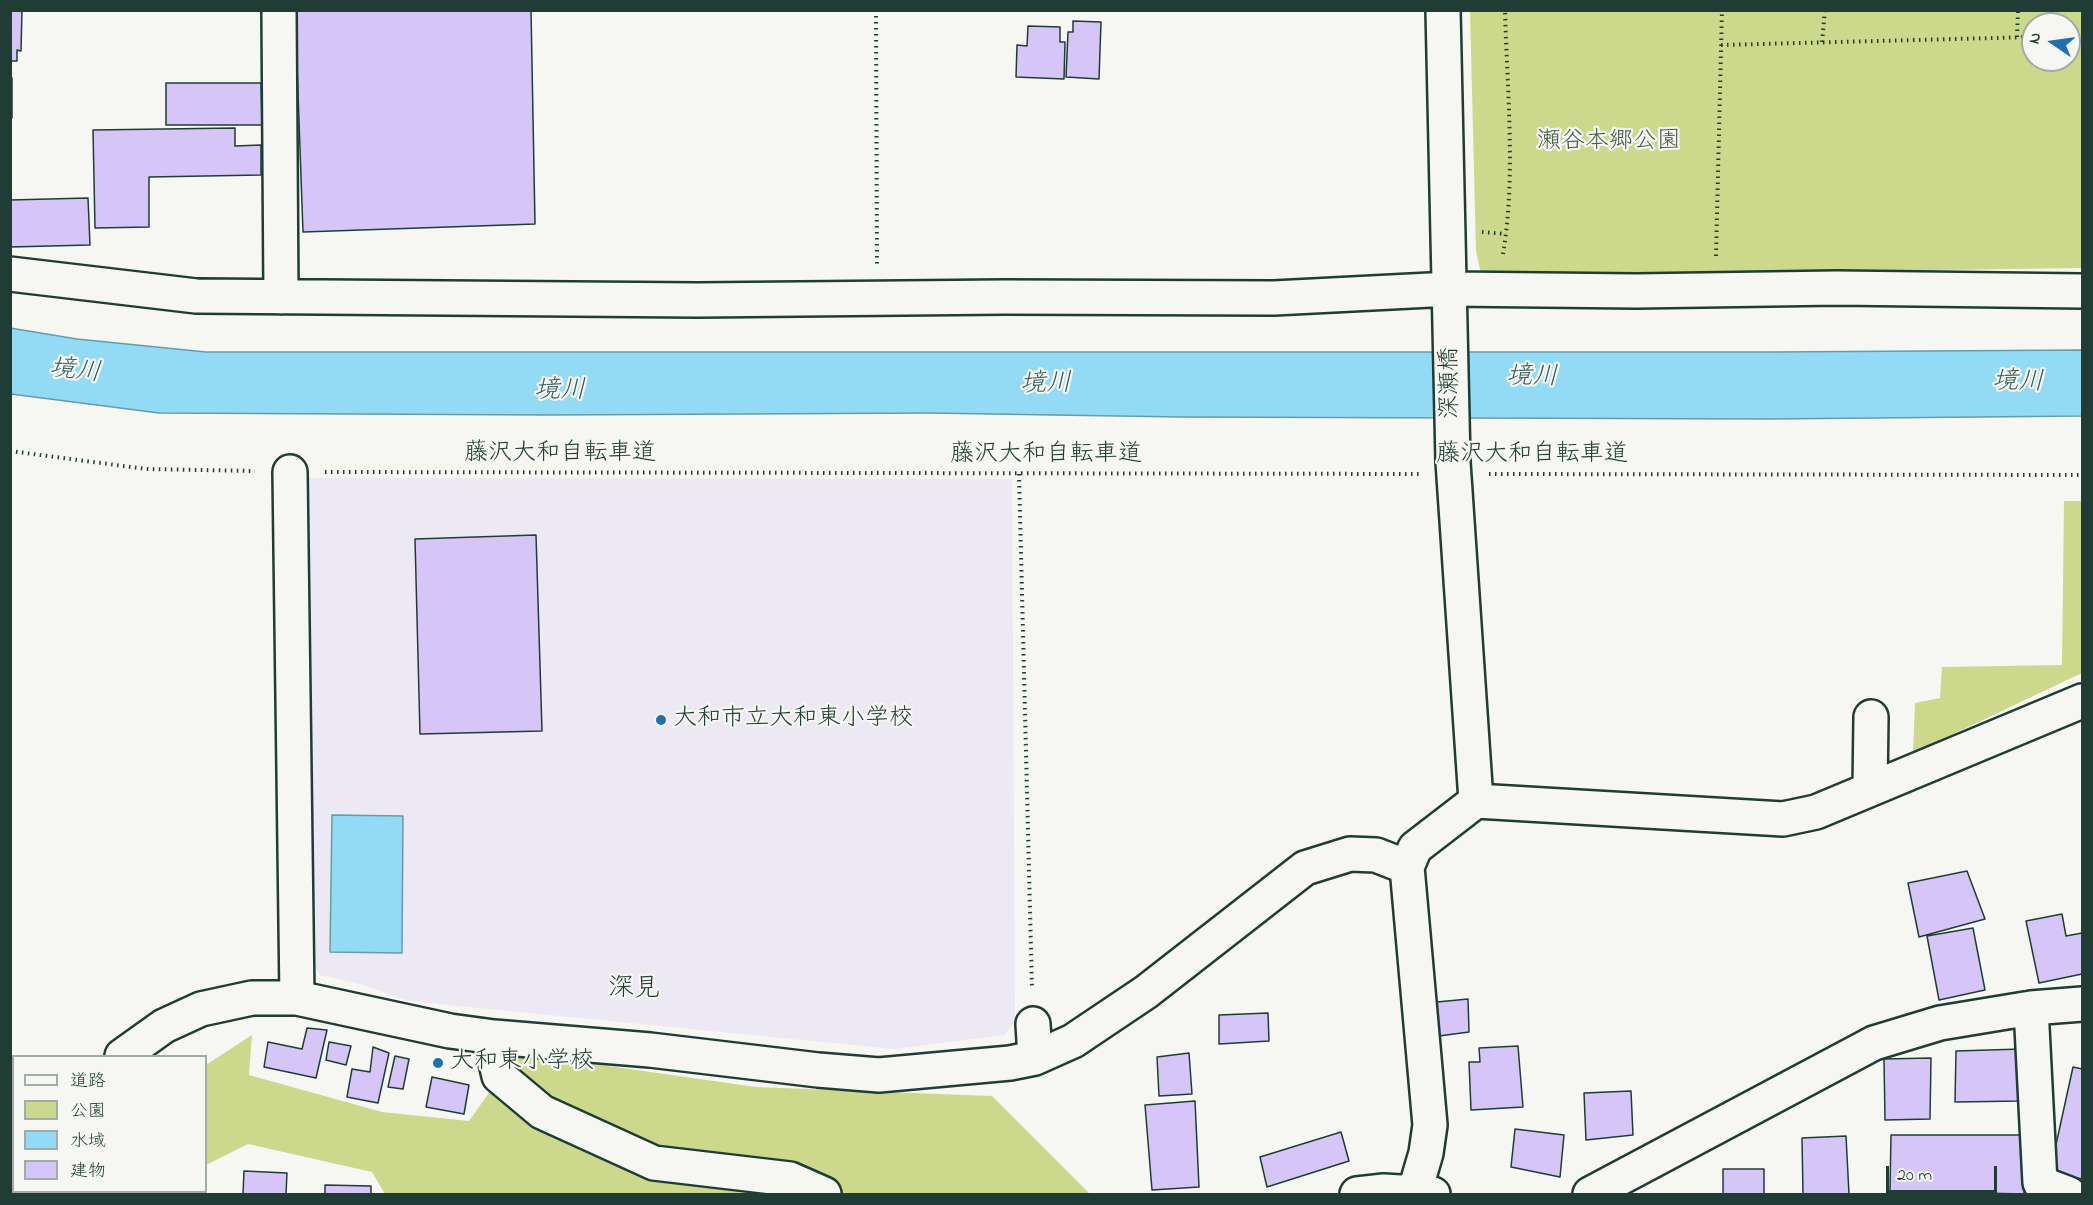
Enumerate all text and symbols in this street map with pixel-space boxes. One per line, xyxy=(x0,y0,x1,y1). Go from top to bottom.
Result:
north arrow xyxy=(2021,12,2081,72)
text: N xyxy=(2023,30,2048,46)
park label: 瀬谷本郷公園 xyxy=(1537,129,1681,157)
street label: 深瀬橋 xyxy=(1437,347,1467,419)
water label: 境川 xyxy=(48,355,102,391)
water label: 境川 xyxy=(1506,363,1558,395)
water label: 境川 xyxy=(1992,368,2044,400)
water label: 境川 xyxy=(1020,370,1072,402)
water label: 境川 xyxy=(534,377,586,409)
street label: 藤沢大和自転車道 xyxy=(464,441,656,469)
street label: 藤沢大和自転車道 xyxy=(950,442,1142,470)
street label: 藤沢大和自転車道 xyxy=(1436,442,1628,470)
place label: 大和市立大和東小学校 xyxy=(673,706,913,734)
marker: 大和市立大和東小学校 xyxy=(654,713,668,727)
district label: 深見 xyxy=(608,975,660,1007)
place label: 大和東小学校 xyxy=(450,1049,594,1077)
legend xyxy=(12,1055,207,1193)
marker: 大和東小学校 xyxy=(431,1056,445,1070)
text: 道路 xyxy=(70,1069,106,1095)
text: 公園 xyxy=(70,1099,106,1125)
text: 水域 xyxy=(70,1129,106,1155)
scale bar xyxy=(1889,1154,2000,1192)
text: 建物 xyxy=(70,1159,106,1185)
text: 20 m xyxy=(1897,1163,1932,1189)

